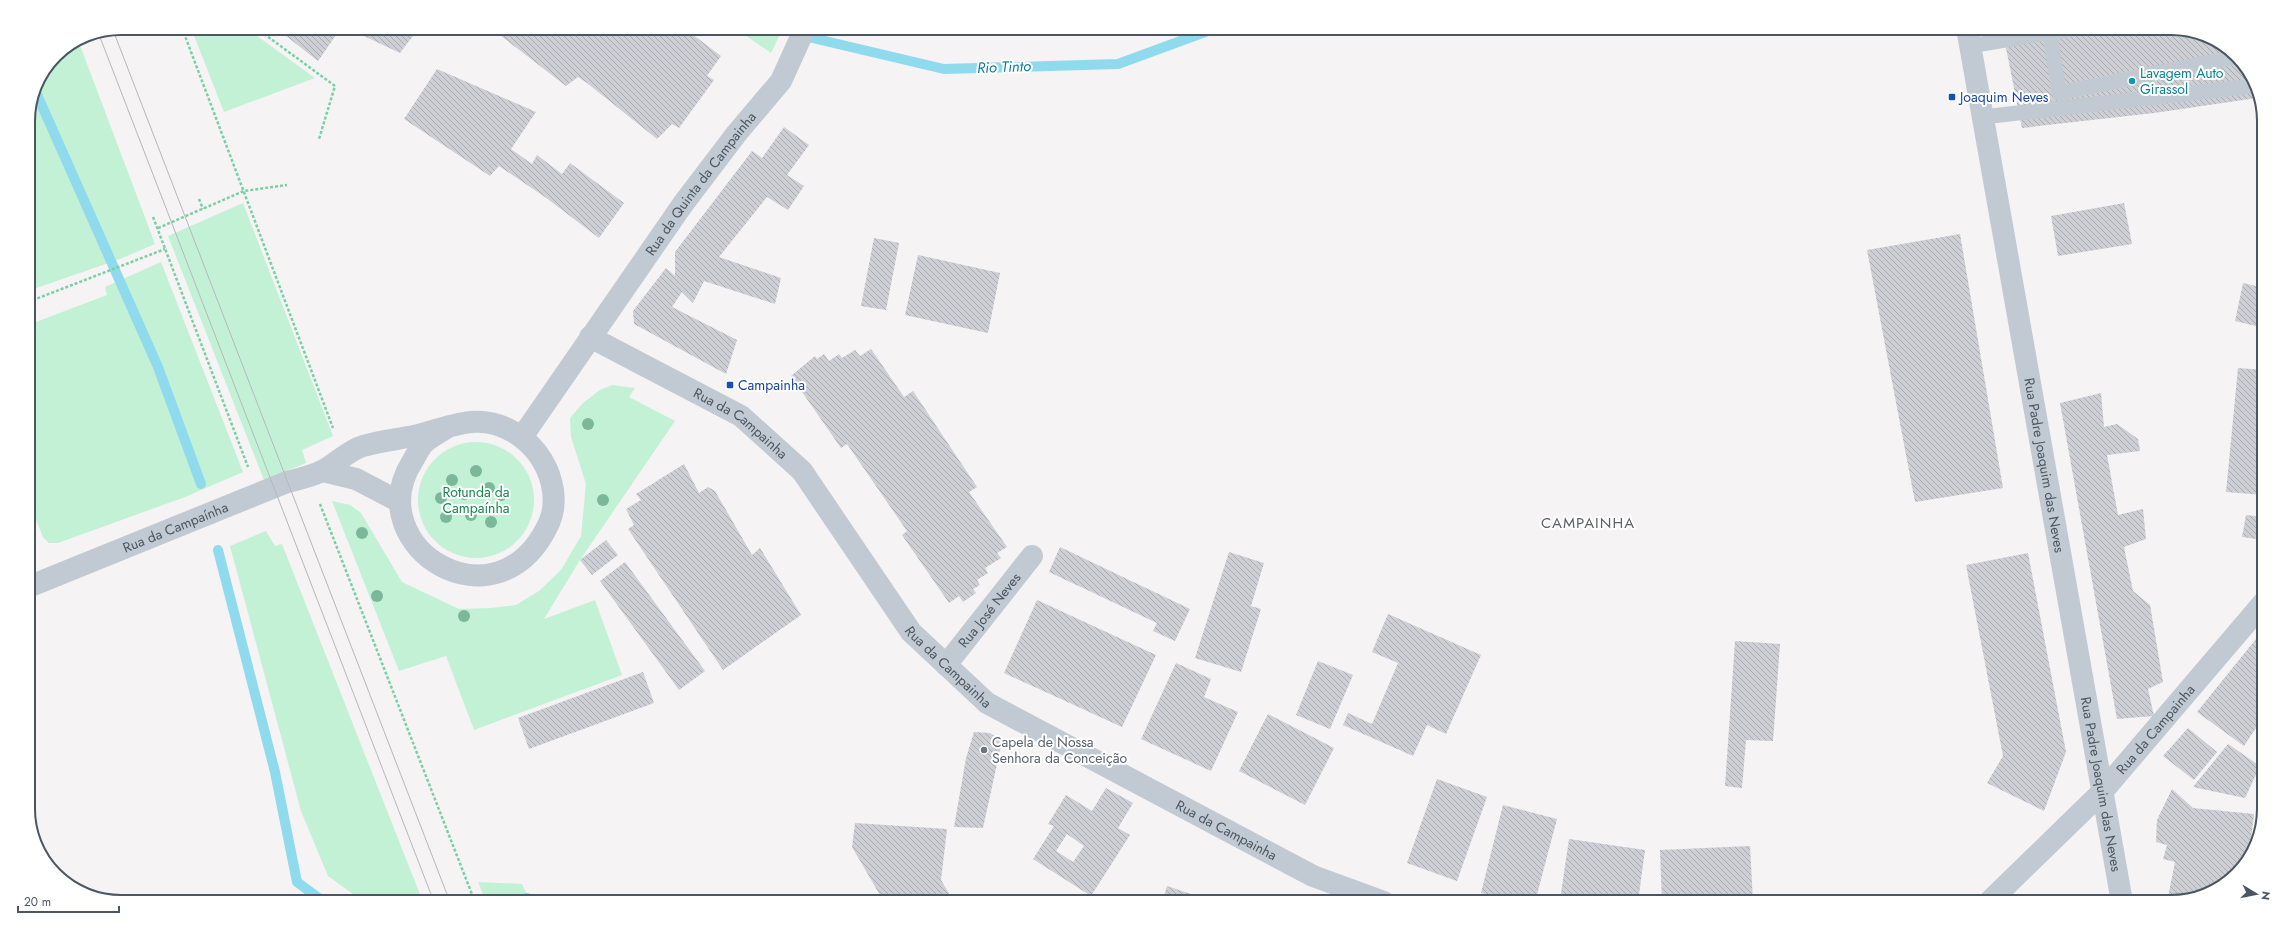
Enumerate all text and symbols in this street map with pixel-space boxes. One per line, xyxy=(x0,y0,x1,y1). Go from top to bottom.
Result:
water label: Rio Tinto xyxy=(977,55,1031,79)
place label: Lavagem Auto Girassol xyxy=(2140,63,2224,99)
marker: Lavagem Auto Girassol xyxy=(2127,76,2137,86)
place label: Joaquim Neves xyxy=(1958,87,2049,107)
marker: Joaquim Neves xyxy=(1947,92,1957,102)
street label: Rua da Quinta da Campainha xyxy=(640,107,761,260)
place label: Campainha xyxy=(738,375,805,395)
street label: Rua Padre Joaquim das Neves xyxy=(2019,376,2070,555)
marker: Campainha xyxy=(725,380,735,390)
street label: Rua da Campainha xyxy=(690,383,792,463)
park label: Rotunda da Campaínha xyxy=(442,482,510,518)
street label: Rua da Campaínha xyxy=(120,497,231,558)
district label: CAMPAINHA xyxy=(1541,512,1635,534)
street label: Rua José Neves xyxy=(953,568,1026,652)
street label: Rua da Campainha xyxy=(900,622,996,712)
street label: Rua da Campainha xyxy=(2111,680,2199,779)
street label: Rua Padre Joaquim das Neves xyxy=(2076,695,2126,874)
place label: Capela de Nossa Senhora da Conceição xyxy=(992,732,1127,768)
marker: Capela de Nossa Senhora da Conceição xyxy=(979,745,989,755)
street label: Rua da Campainha xyxy=(1172,795,1281,865)
north arrow xyxy=(2236,874,2276,914)
scale bar xyxy=(18,888,119,914)
text: N xyxy=(2257,890,2274,901)
text: 20 m xyxy=(24,893,51,911)

